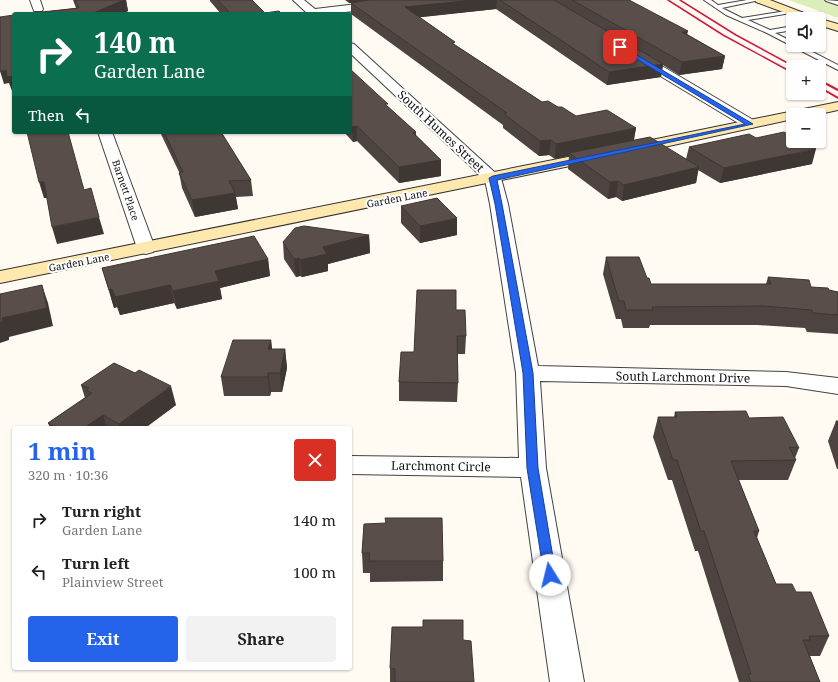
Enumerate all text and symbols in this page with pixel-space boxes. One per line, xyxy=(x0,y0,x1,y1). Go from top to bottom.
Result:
map controls xyxy=(786,12,826,148)
button: sound xyxy=(786,12,826,52)
text: 140 m xyxy=(94,23,176,61)
icon: right xyxy=(28,28,80,80)
pin xyxy=(603,30,637,64)
icon: arrive xyxy=(609,36,631,58)
text: Garden Lane xyxy=(94,59,205,83)
button: + xyxy=(786,60,826,100)
street label: South Humes Street xyxy=(394,86,488,176)
icon: left xyxy=(72,104,94,126)
text: Then xyxy=(28,105,64,125)
button: − xyxy=(786,108,826,148)
street label: Barnett Place xyxy=(109,158,143,222)
street label: Garden Lane xyxy=(365,185,429,211)
street label: Garden Lane xyxy=(47,249,111,275)
street label: South Larchmont Drive xyxy=(616,367,750,387)
text: 1 min xyxy=(28,434,96,467)
button: close xyxy=(294,439,336,481)
street label: Larchmont Circle xyxy=(391,457,491,475)
text: 320 m · 10:36 xyxy=(28,466,108,484)
text: Turn right xyxy=(62,501,141,521)
icon: right xyxy=(28,509,50,531)
text: 140 m xyxy=(293,510,336,530)
text: Garden Lane xyxy=(62,521,142,539)
text: Turn left xyxy=(62,553,130,573)
position arrow xyxy=(529,554,571,596)
icon: left xyxy=(28,561,50,583)
text: 100 m xyxy=(293,562,336,582)
text: Plainview Street xyxy=(62,573,163,591)
button: Exit xyxy=(28,616,178,662)
button: Share xyxy=(186,616,336,662)

